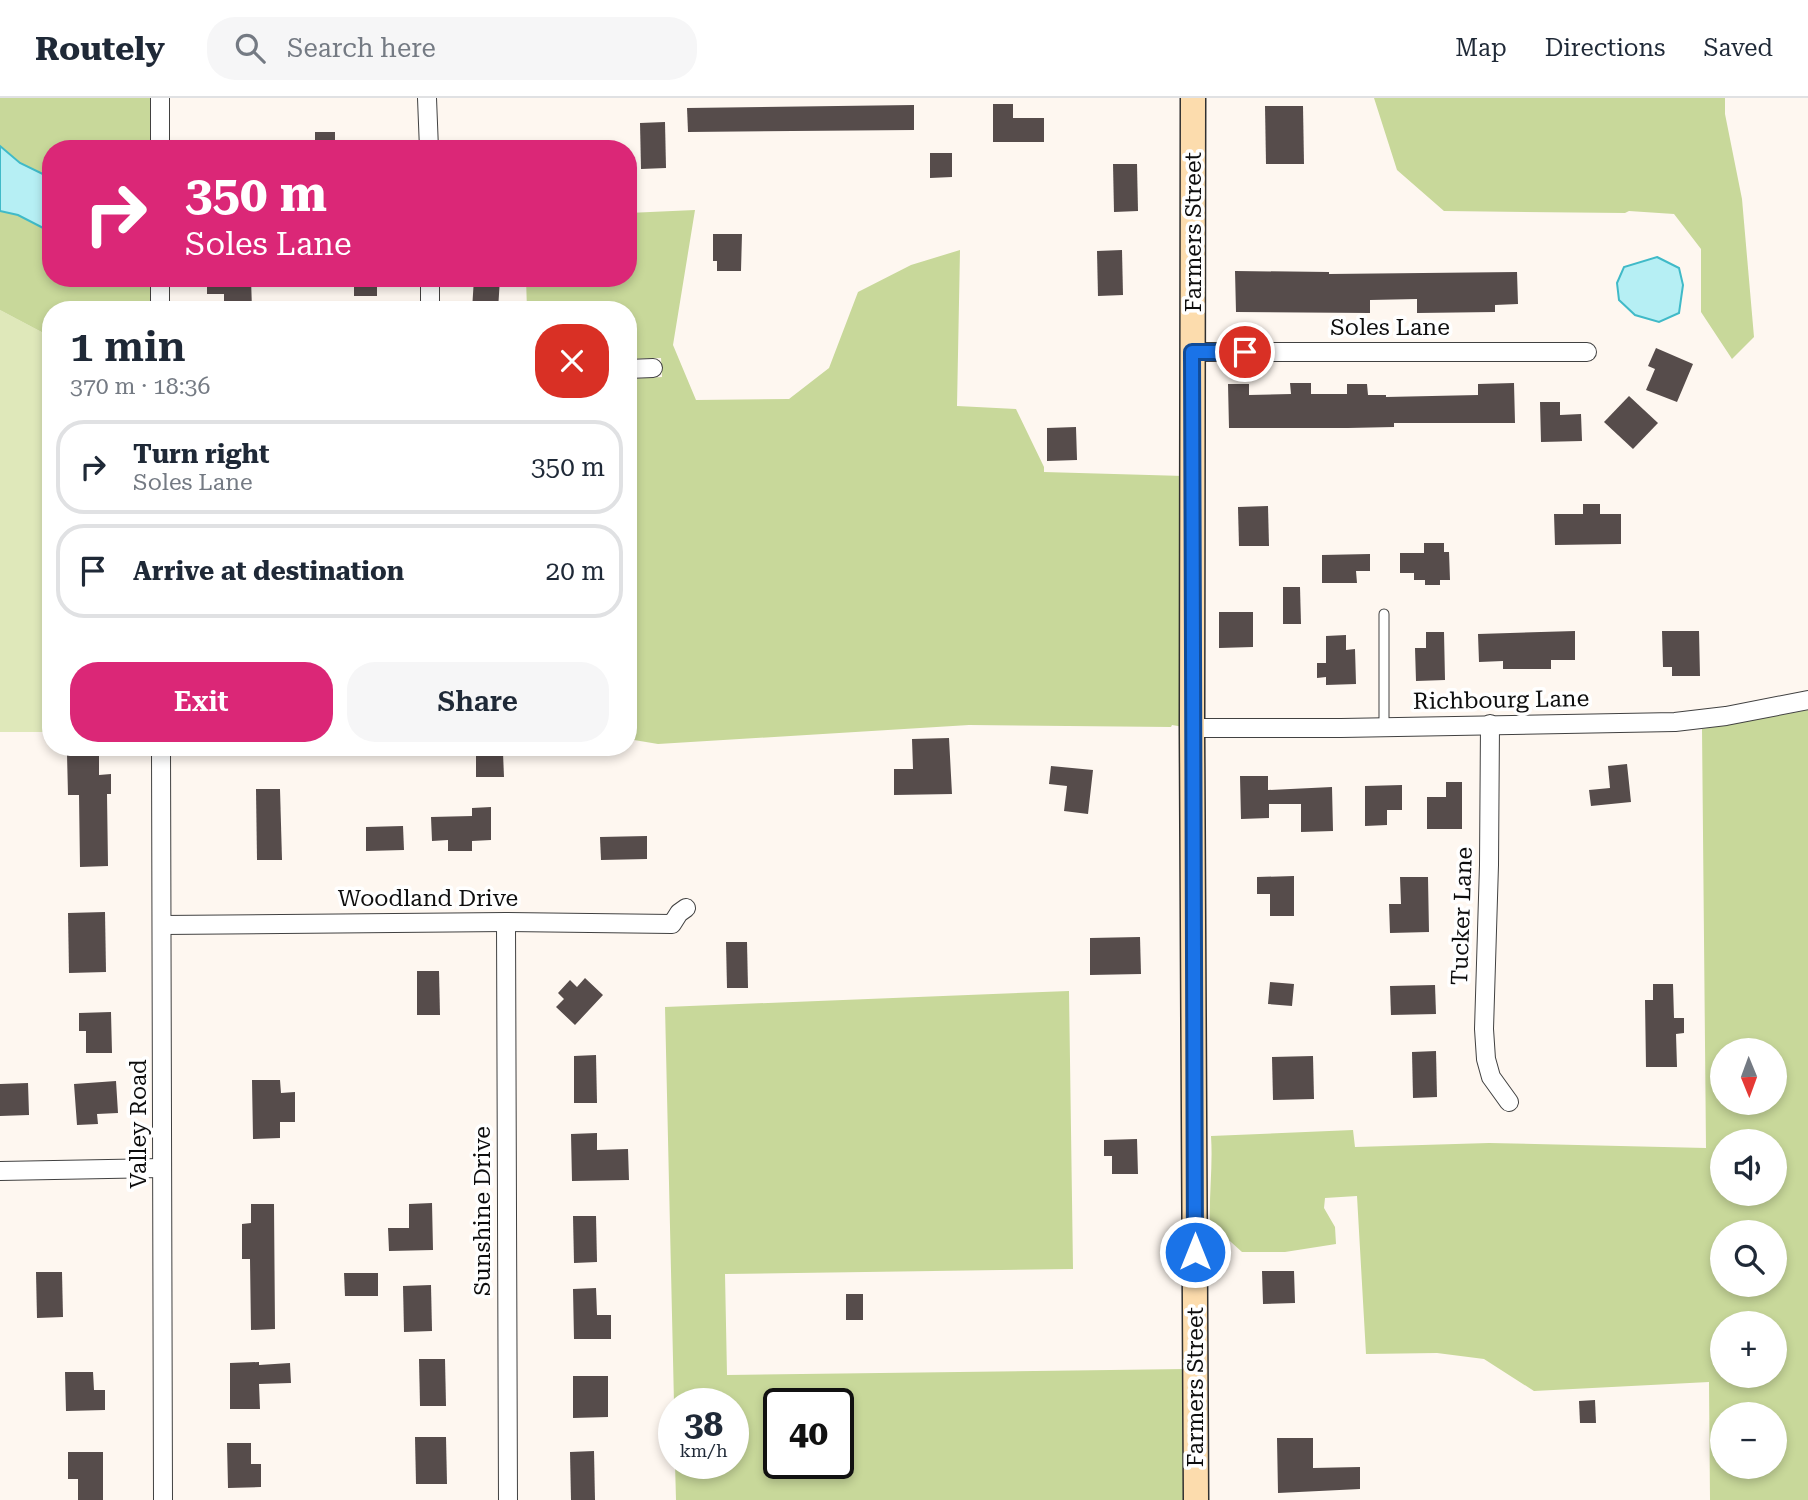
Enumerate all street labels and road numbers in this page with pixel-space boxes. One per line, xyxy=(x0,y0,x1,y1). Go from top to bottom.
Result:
street label: Farmers Street xyxy=(1180,151,1207,312)
street label: Soles Lane xyxy=(1330,314,1450,341)
street label: Richbourg Lane xyxy=(1413,685,1589,715)
street label: Tucker Lane xyxy=(1446,846,1478,986)
street label: Woodland Drive xyxy=(338,885,518,912)
street label: Valley Road xyxy=(125,1059,152,1189)
street label: Sunshine Drive xyxy=(469,1126,496,1296)
street label: Farmers Street xyxy=(1182,1306,1209,1467)

